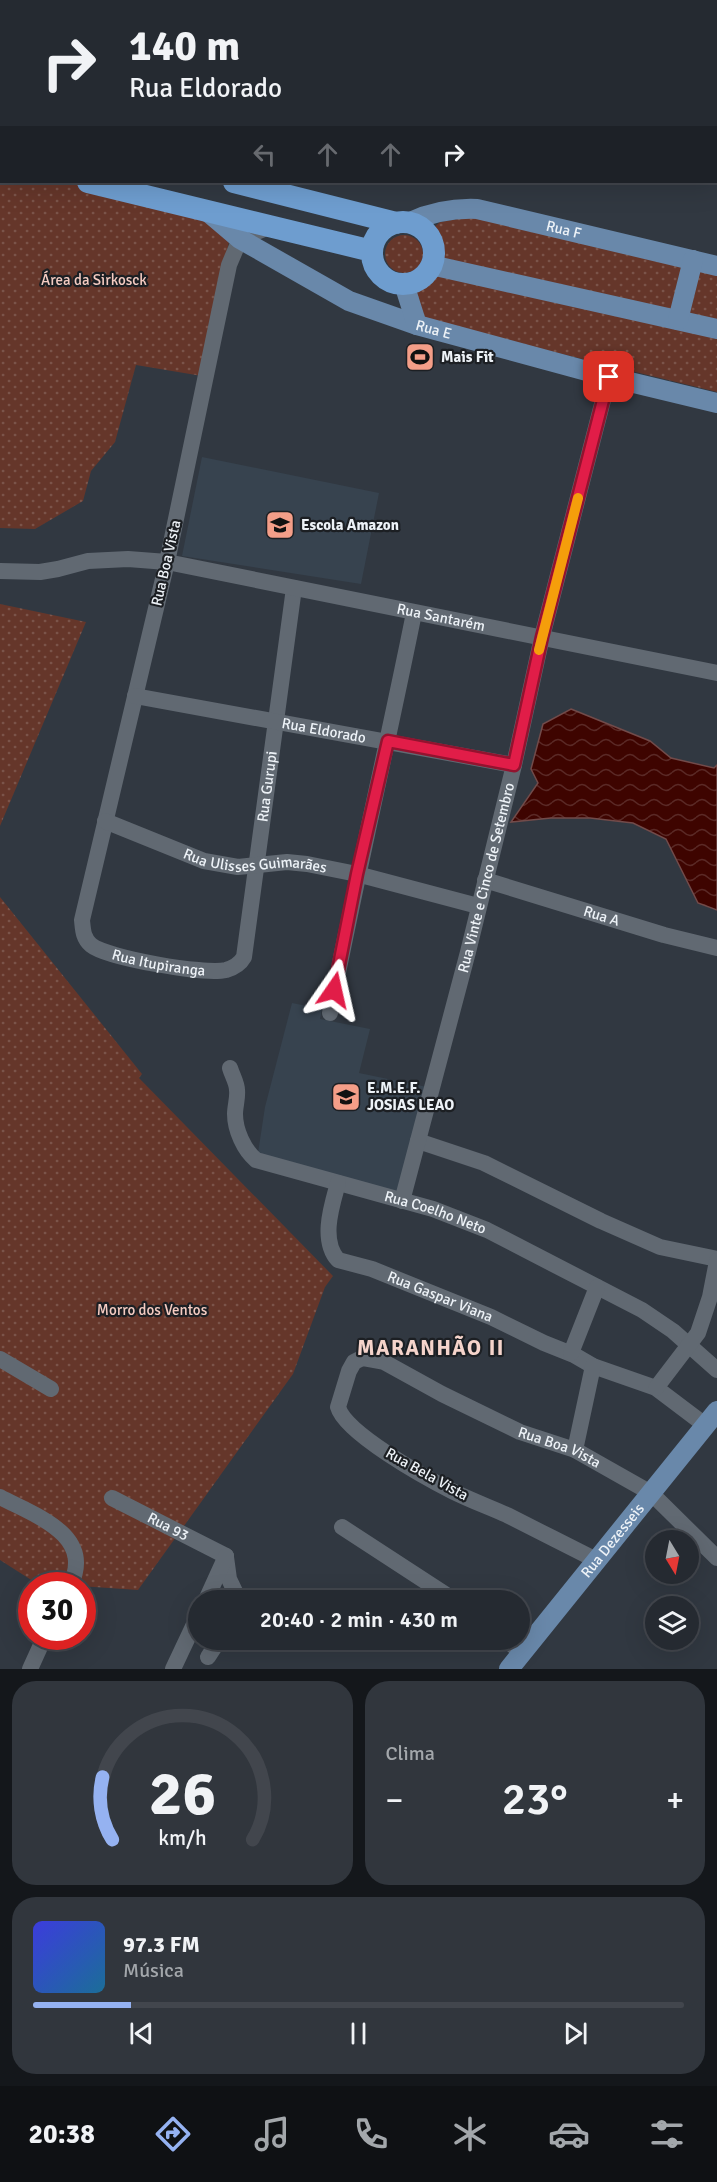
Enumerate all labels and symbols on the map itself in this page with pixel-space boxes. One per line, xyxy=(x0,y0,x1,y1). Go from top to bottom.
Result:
street label: Rua F xyxy=(544,217,583,243)
park label: Área da Sirkosck xyxy=(41,270,147,289)
street label: Rua E xyxy=(414,316,453,343)
sports icon: Mais Fit xyxy=(404,341,436,373)
place label: Mais Fit xyxy=(441,348,494,366)
pin xyxy=(583,351,634,402)
school or university icon: Escola Amazon xyxy=(264,509,296,541)
place label: Escola Amazon xyxy=(301,516,399,534)
street label: Rua Boa Vista xyxy=(147,518,185,608)
street label: Rua Santarém xyxy=(395,600,487,635)
street label: Rua Eldorado xyxy=(280,714,368,747)
street label: Rua Gurupi xyxy=(253,750,281,823)
street label: Rua Vinte e Cinco de Setembro xyxy=(454,781,518,975)
street label: Rua Ulisses Guimarães xyxy=(181,845,329,877)
street label: Rua A xyxy=(581,902,622,930)
street label: Rua Itupiranga xyxy=(110,945,206,980)
position arrow xyxy=(302,958,366,1022)
place label: E.M.E.F. JOSIAS LEAO xyxy=(367,1079,454,1114)
school or university icon: E.M.E.F. JOSIAS LEAO xyxy=(330,1081,362,1113)
street label: Rua Coelho Neto xyxy=(382,1187,489,1238)
street label: Rua Gaspar Viana xyxy=(385,1267,496,1326)
park label: Morro dos Ventos xyxy=(97,1301,208,1319)
district label: MARANHÃO II xyxy=(357,1335,505,1361)
street label: Rua Boa Vista xyxy=(516,1423,604,1472)
street label: Rua Bela Vista xyxy=(382,1444,472,1504)
street label: Rua Dezesseis xyxy=(577,1499,648,1581)
street label: Rua 93 xyxy=(144,1509,192,1545)
north arrow xyxy=(645,1530,699,1584)
speed limit sign: 30 xyxy=(18,1572,96,1650)

